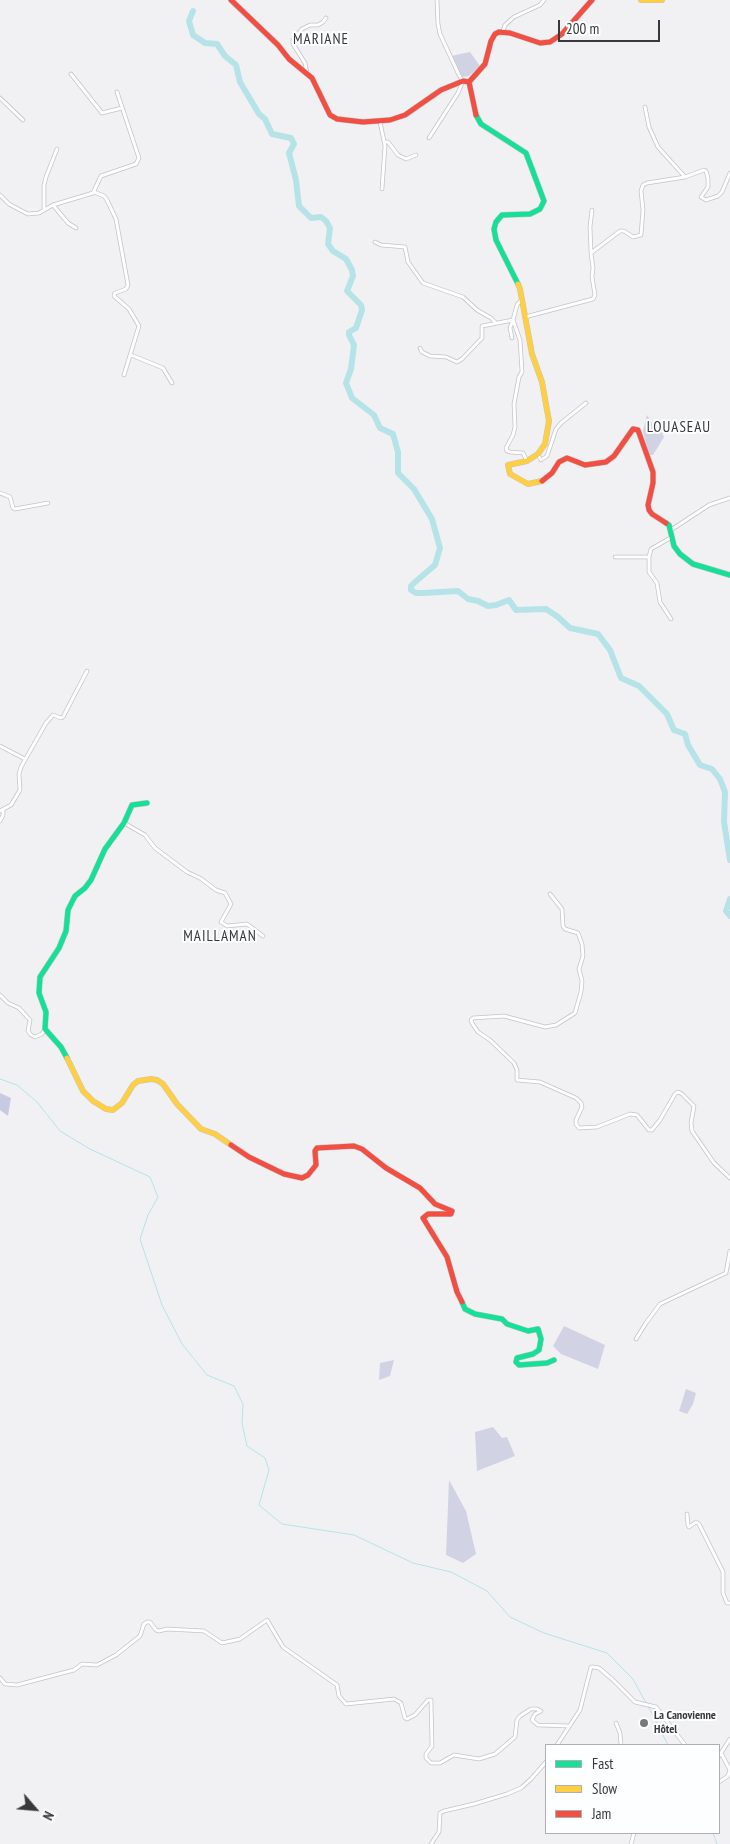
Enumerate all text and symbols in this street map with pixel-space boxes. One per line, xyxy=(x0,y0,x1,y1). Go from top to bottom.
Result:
scale bar xyxy=(560,10,662,42)
text: 200 m xyxy=(566,19,599,38)
district label: MARIANE xyxy=(292,31,350,49)
district label: LOUASEAU xyxy=(646,419,712,437)
district label: MAILLAMAN xyxy=(182,928,258,946)
place label: La Canovienne Hôtel xyxy=(654,1709,716,1737)
marker: La Canovienne Hôtel xyxy=(638,1717,650,1729)
legend xyxy=(545,1744,720,1834)
text: Fast xyxy=(592,1754,613,1773)
text: Slow xyxy=(592,1779,617,1798)
north arrow xyxy=(10,1784,60,1834)
text: Jam xyxy=(592,1804,611,1823)
text: N xyxy=(39,1808,58,1823)

